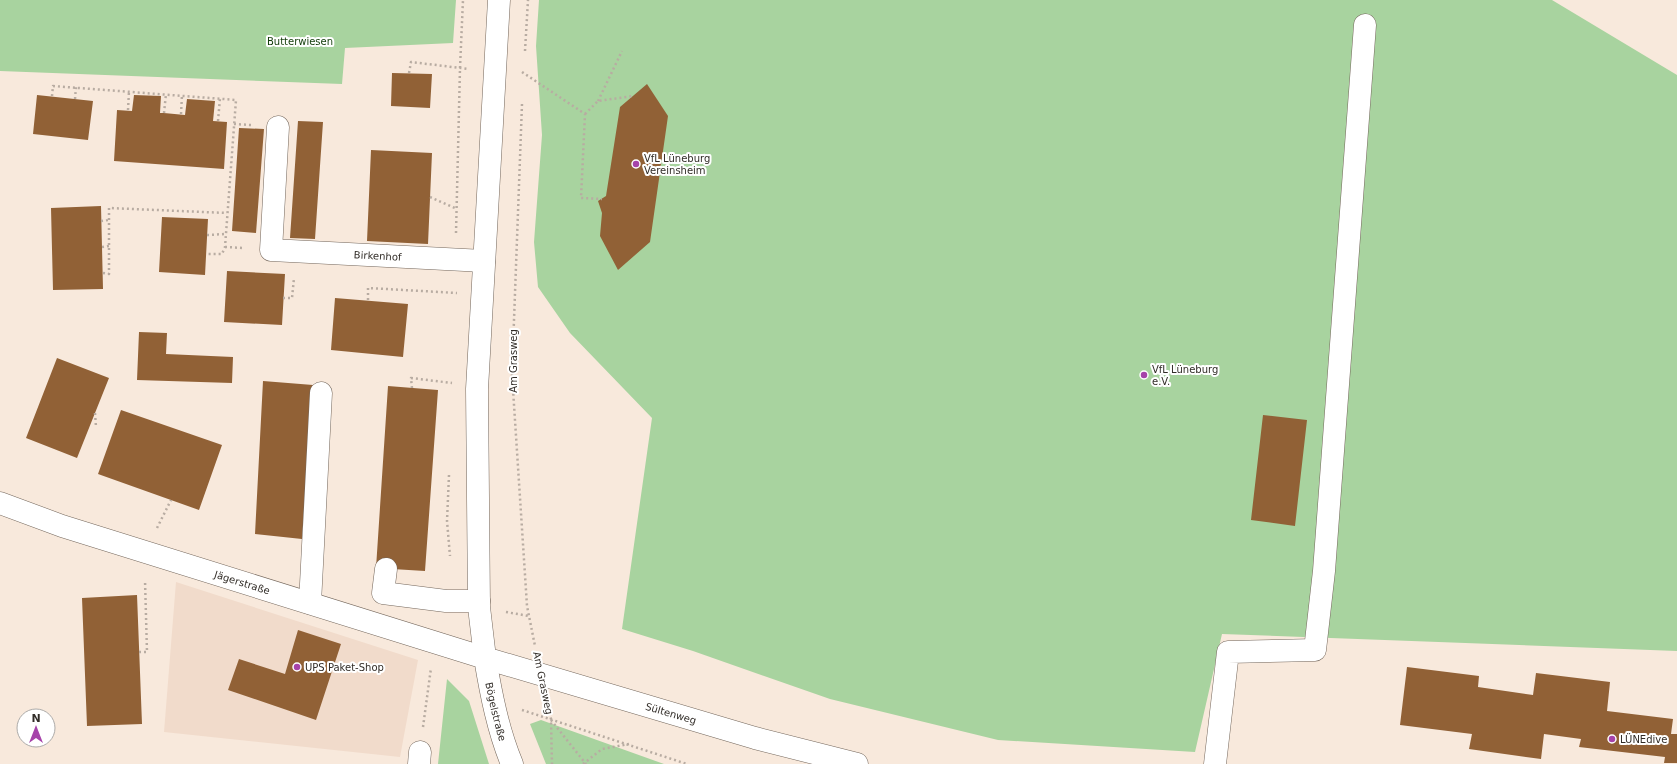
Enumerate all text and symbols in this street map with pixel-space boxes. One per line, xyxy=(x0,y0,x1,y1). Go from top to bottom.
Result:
park label: Butterwiesen xyxy=(267,36,333,47)
place label: VfL Lüneburg Vereinsheim xyxy=(644,153,710,176)
marker: VfL Lüneburg Vereinsheim xyxy=(631,159,641,169)
street label: Birkenhof xyxy=(354,249,402,262)
street label: Am Grasweg xyxy=(508,329,519,393)
place label: VfL Lüneburg e.V. xyxy=(1152,364,1218,387)
marker: VfL Lüneburg e.V. xyxy=(1139,370,1149,380)
street label: Jägerstraße xyxy=(212,568,271,596)
street label: Am Grasweg xyxy=(531,651,555,715)
marker: UPS Paket-Shop xyxy=(292,662,302,672)
place label: UPS Paket-Shop xyxy=(305,662,384,673)
street label: Bögelstraße xyxy=(484,681,509,742)
street label: Sültenweg xyxy=(644,700,698,726)
north arrow xyxy=(16,708,56,748)
text: N xyxy=(31,712,41,725)
place label: LÜNEdive xyxy=(1620,733,1667,745)
marker: LÜNEdive xyxy=(1607,734,1617,744)

